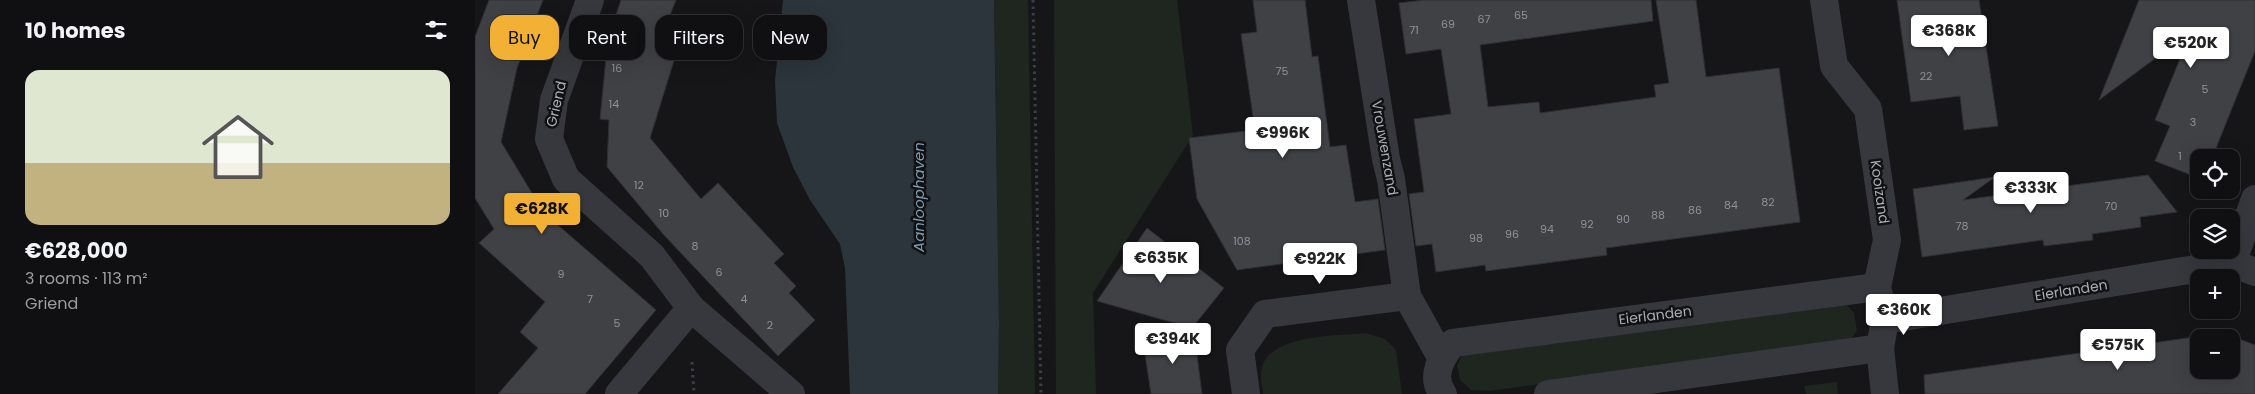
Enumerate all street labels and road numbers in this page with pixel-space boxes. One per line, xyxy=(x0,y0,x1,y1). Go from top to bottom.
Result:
street label: Griend xyxy=(541,79,571,129)
street label: Vrouwenzand xyxy=(1367,99,1403,197)
street label: Kooizand xyxy=(1866,159,1894,225)
street label: Eierlanden xyxy=(2033,274,2109,306)
street label: Eierlanden xyxy=(1617,301,1693,329)

